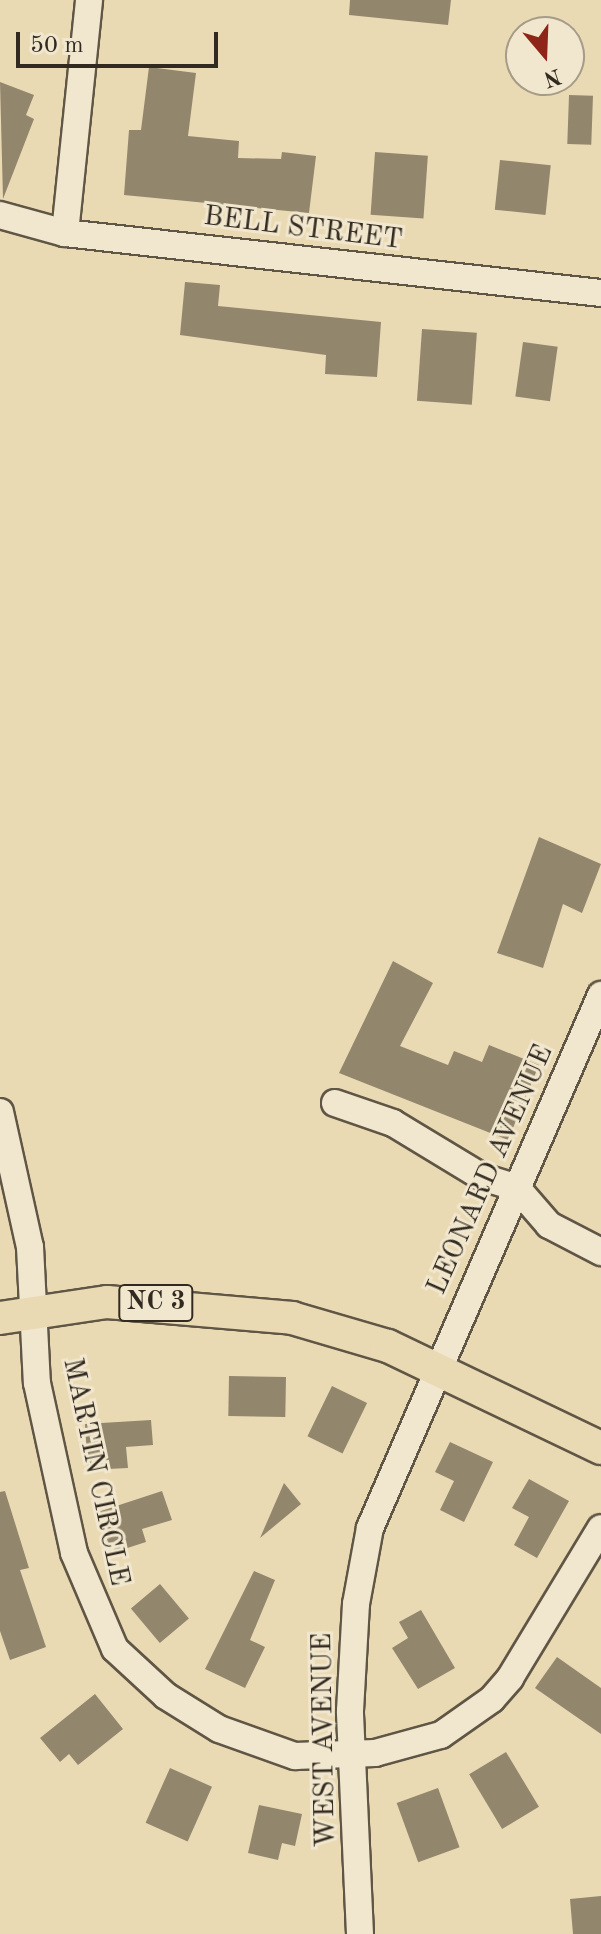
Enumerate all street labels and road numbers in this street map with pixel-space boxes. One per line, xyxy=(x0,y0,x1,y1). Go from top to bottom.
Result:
street label: BELL STREET xyxy=(202,200,404,258)
street label: LEONARD AVENUE xyxy=(421,1040,561,1300)
road number: NC 3 xyxy=(118,1281,194,1325)
street label: MARTIN CIRCLE xyxy=(54,1355,136,1589)
street label: WEST AVENUE xyxy=(306,1632,344,1848)

